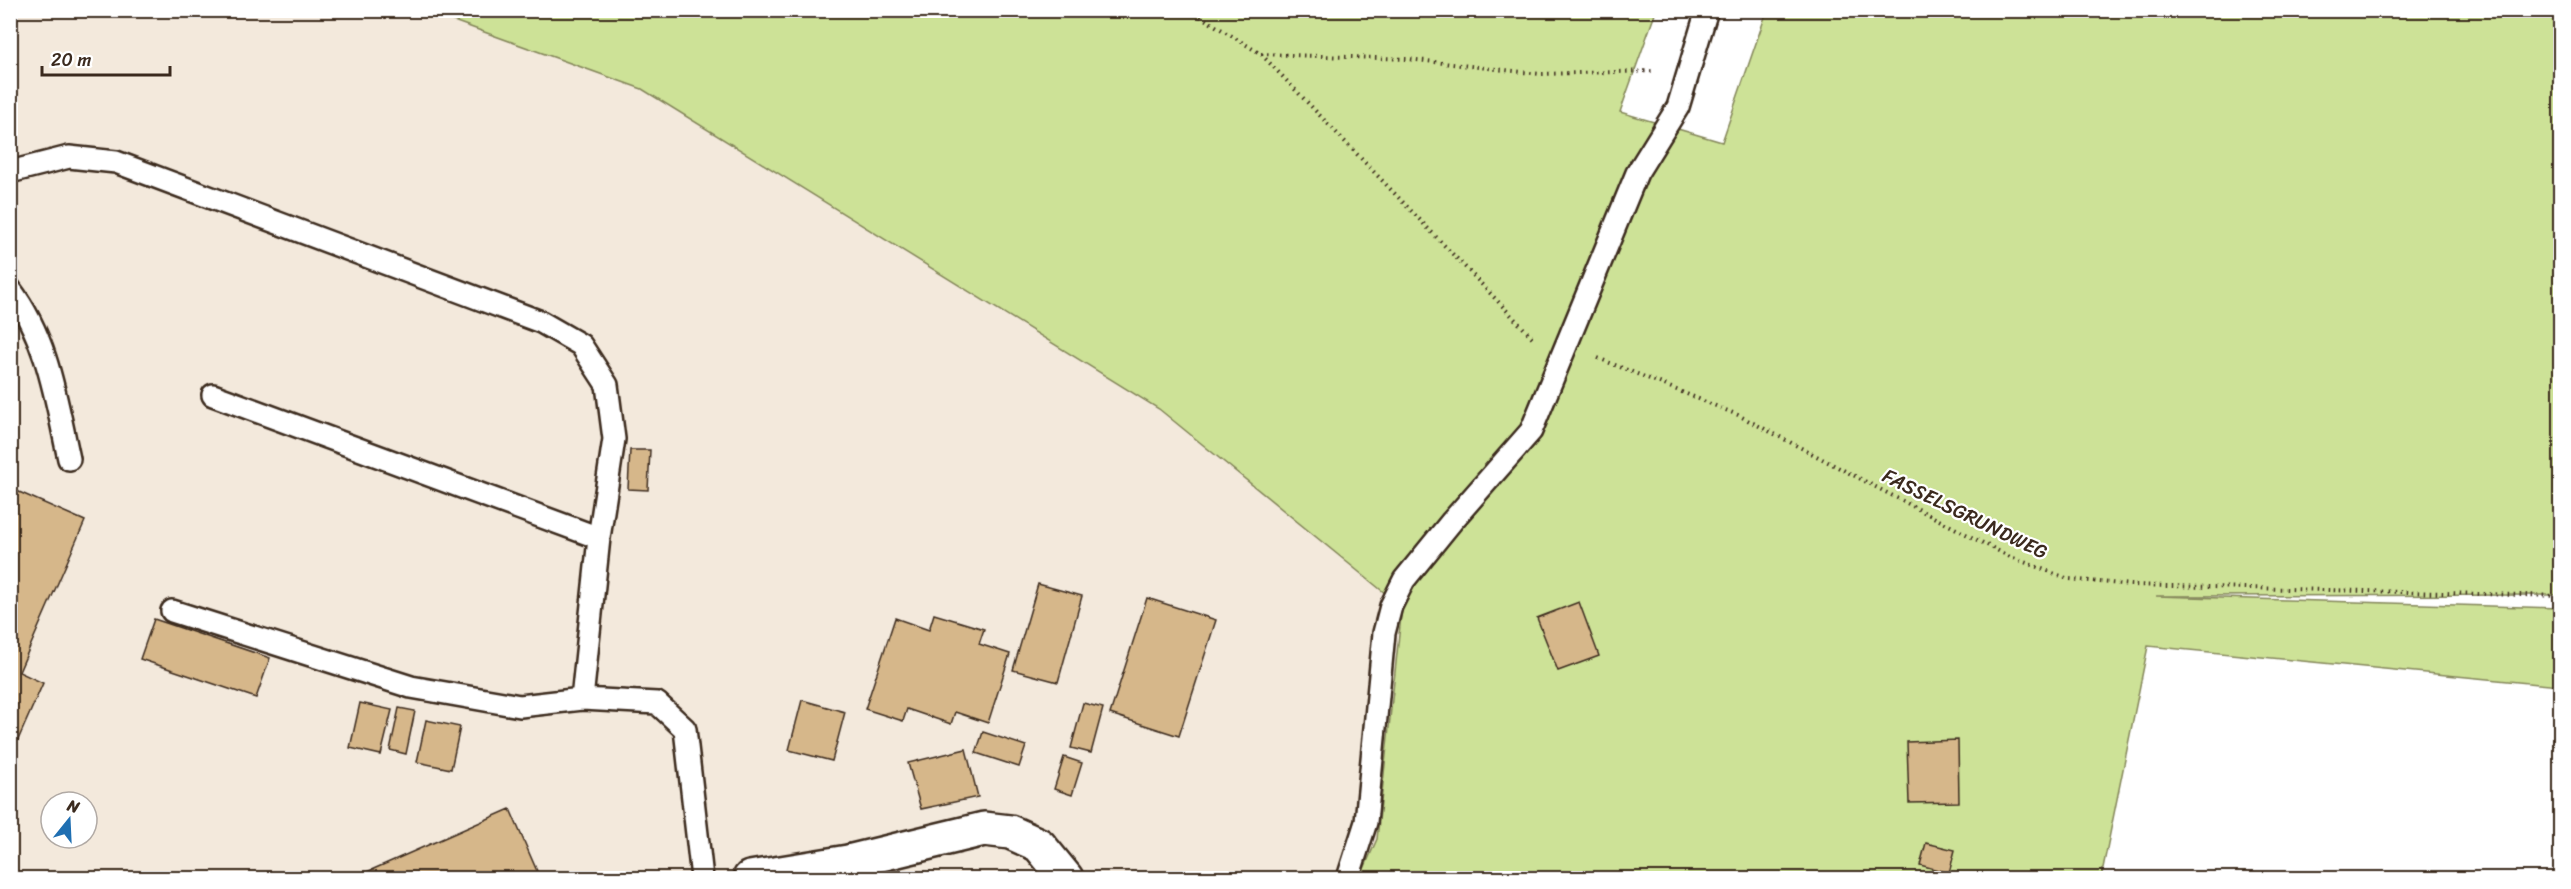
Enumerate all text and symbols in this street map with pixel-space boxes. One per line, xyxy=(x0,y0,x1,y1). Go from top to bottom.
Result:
scale bar xyxy=(42,39,170,77)
text: 20 m xyxy=(51,44,91,76)
street label: FASSELSGRUNDWEG xyxy=(1876,459,2054,569)
north arrow xyxy=(39,790,99,850)
text: N xyxy=(63,790,84,822)

